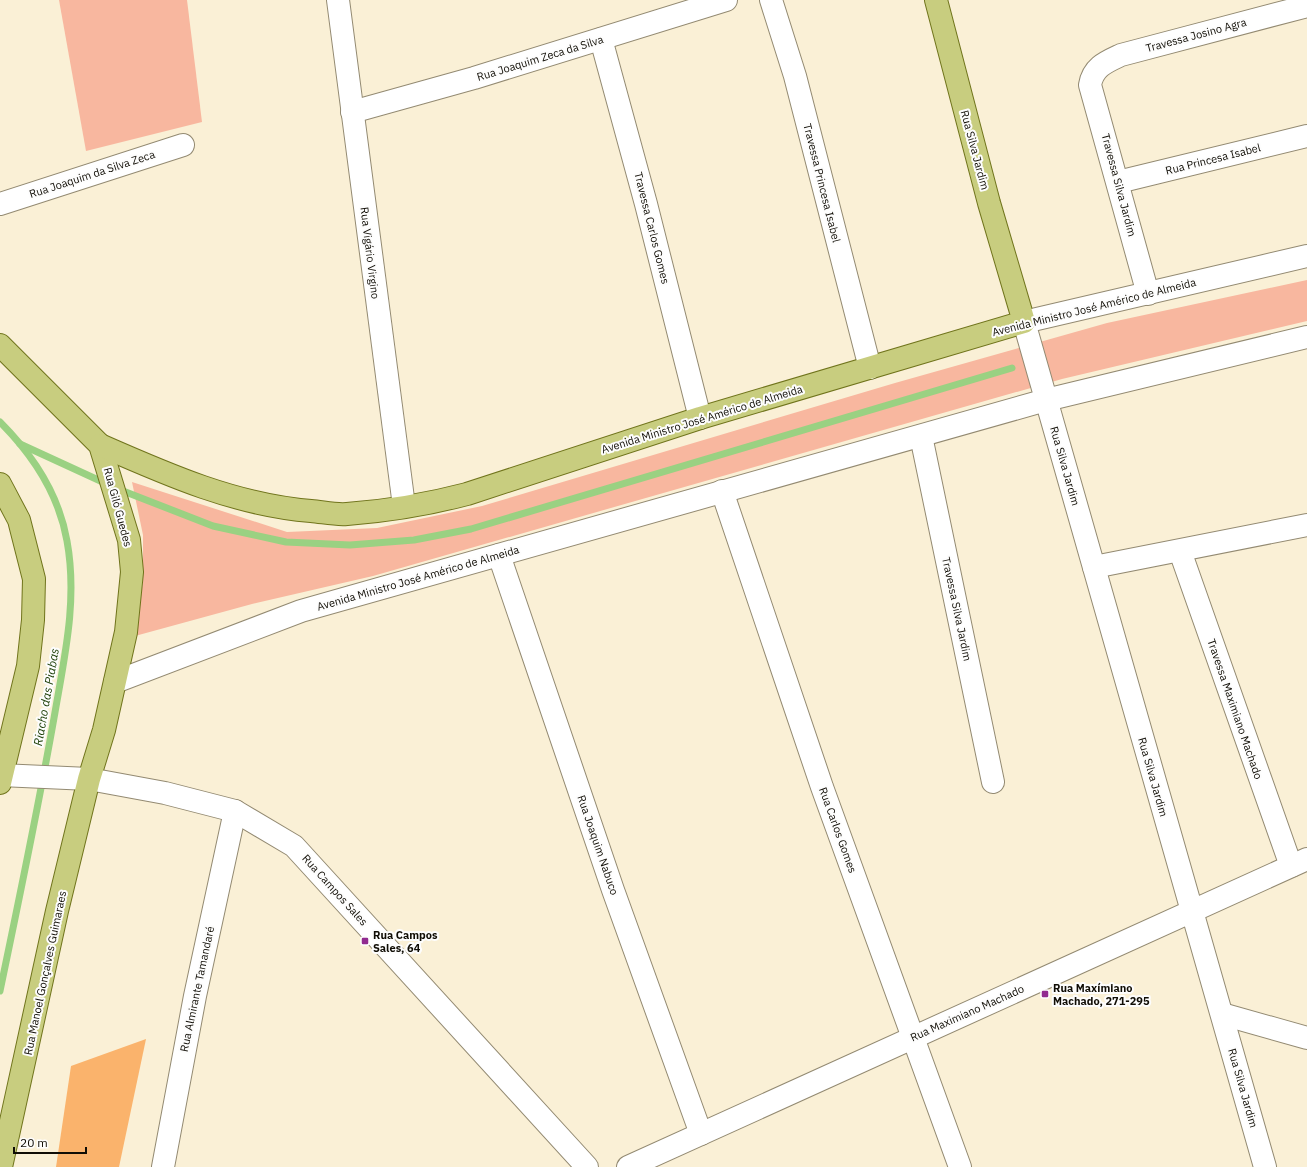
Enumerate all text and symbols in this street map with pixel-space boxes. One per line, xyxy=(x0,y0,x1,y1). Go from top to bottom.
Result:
street label: Travessa Josino Agra xyxy=(1144,15,1248,55)
street label: Rua Joaquim Zeca da Silva xyxy=(475,32,605,84)
street label: Rua Silva Jardim xyxy=(958,109,992,191)
street label: Travessa Princesa Isabel xyxy=(800,122,844,244)
street label: Travessa Silva Jardim xyxy=(1099,132,1139,238)
street label: Rua Princesa Isabel xyxy=(1164,140,1262,178)
street label: Rua Joaquim da Silva Zeca xyxy=(27,147,157,201)
street label: Travessa Carlos Gomes xyxy=(631,171,673,285)
street label: Rua Vigário Virgino xyxy=(357,206,383,300)
street label: Avenida Ministro José Américo de Almeida xyxy=(991,275,1198,339)
street label: Avenida Ministro José Américo de Almeida xyxy=(600,382,804,456)
street label: Rua Silva Jardim xyxy=(1047,425,1083,507)
street label: Rua Giló Guedes xyxy=(101,466,135,548)
street label: Avenida Ministro José Américo de Almeida xyxy=(315,542,521,614)
street label: Travessa Silva Jardim xyxy=(939,556,975,662)
street label: Travessa Maximiano Machado xyxy=(1204,637,1266,781)
water label: Riacho das Piabas xyxy=(30,647,62,747)
street label: Rua Silva Jardim xyxy=(1135,736,1171,818)
street label: Rua Carlos Gomes xyxy=(816,785,860,875)
street label: Rua Joaquim Nabuco xyxy=(574,793,622,897)
street label: Rua Campos Sales xyxy=(299,851,371,929)
street label: Rua Manoel Gonçalves Guimaraes xyxy=(21,890,69,1056)
street label: Rua Almirante Tamandaré xyxy=(177,925,217,1053)
place label: Rua Campos Sales, 64 xyxy=(373,928,438,955)
marker: Rua Campos Sales, 64 xyxy=(360,936,370,946)
place label: Rua Maxímiano Machado, 271-295 xyxy=(1053,981,1150,1008)
street label: Rua Maximiano Machado xyxy=(908,982,1026,1044)
marker: Rua Maxímiano Machado, 271-295 xyxy=(1040,989,1050,999)
street label: Rua Silva Jardim xyxy=(1225,1047,1261,1129)
scale bar xyxy=(14,1129,86,1155)
text: 20 m xyxy=(20,1135,48,1150)

